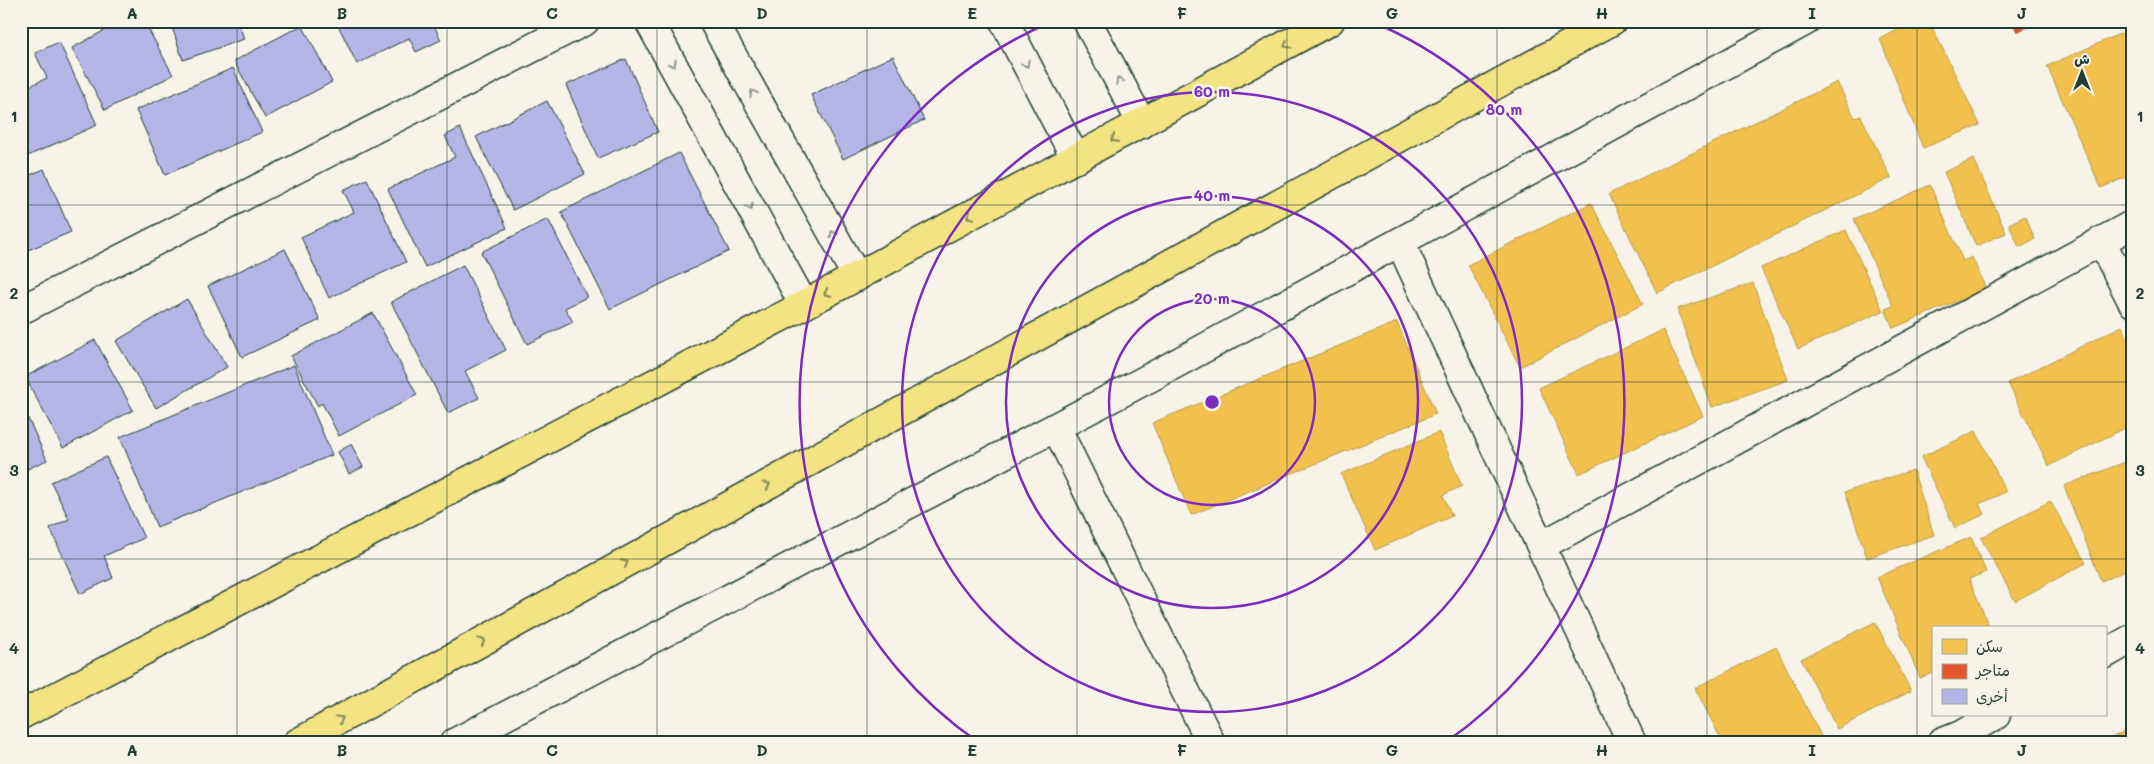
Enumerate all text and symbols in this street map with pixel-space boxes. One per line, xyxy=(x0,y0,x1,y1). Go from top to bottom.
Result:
text: A xyxy=(126,2,138,23)
text: B xyxy=(337,2,347,23)
text: C xyxy=(546,2,558,23)
text: D xyxy=(756,2,768,23)
text: E xyxy=(967,2,977,23)
text: F xyxy=(1177,2,1187,23)
text: G xyxy=(1386,2,1398,23)
text: H xyxy=(1596,2,1608,23)
text: I xyxy=(1808,2,1816,23)
text: J xyxy=(2017,2,2027,23)
one-way arrow xyxy=(1284,38,1293,48)
north arrow xyxy=(2056,48,2106,98)
text: ش xyxy=(2074,49,2090,68)
one-way arrow xyxy=(666,59,676,68)
one-way arrow xyxy=(1020,59,1030,68)
one-way arrow xyxy=(1115,77,1125,86)
text: 60 m xyxy=(1194,81,1230,101)
one-way arrow xyxy=(749,89,759,98)
text: 80 m xyxy=(1486,99,1522,119)
text: 1 xyxy=(10,105,18,126)
text: 1 xyxy=(2136,105,2144,126)
one-way arrow xyxy=(1110,133,1119,143)
text: 40 m xyxy=(1194,185,1230,205)
one-way arrow xyxy=(744,202,754,211)
one-way arrow xyxy=(967,209,976,219)
one-way arrow xyxy=(829,231,839,240)
text: 2 xyxy=(10,282,19,303)
text: 2 xyxy=(2136,282,2145,303)
one-way arrow xyxy=(824,286,833,296)
text: 20 m xyxy=(1194,288,1230,308)
centre of rings xyxy=(1203,393,1221,411)
text: 3 xyxy=(9,459,19,480)
text: 3 xyxy=(2135,459,2145,480)
one-way arrow xyxy=(762,481,771,491)
one-way arrow xyxy=(619,559,628,569)
legend xyxy=(1932,626,2106,716)
text: سكن xyxy=(1976,636,2003,656)
text: 4 xyxy=(9,637,19,658)
one-way arrow xyxy=(477,637,486,647)
text: 4 xyxy=(2135,637,2145,658)
text: متاجر xyxy=(1974,660,2010,680)
text: أخرى xyxy=(1976,686,2008,706)
one-way arrow xyxy=(335,716,344,726)
text: A xyxy=(126,739,138,760)
text: B xyxy=(337,739,347,760)
text: C xyxy=(546,739,558,760)
text: D xyxy=(756,739,768,760)
text: E xyxy=(967,739,977,760)
text: F xyxy=(1177,739,1187,760)
text: G xyxy=(1386,739,1398,760)
text: H xyxy=(1596,739,1608,760)
text: I xyxy=(1808,739,1816,760)
text: J xyxy=(2017,739,2027,760)

